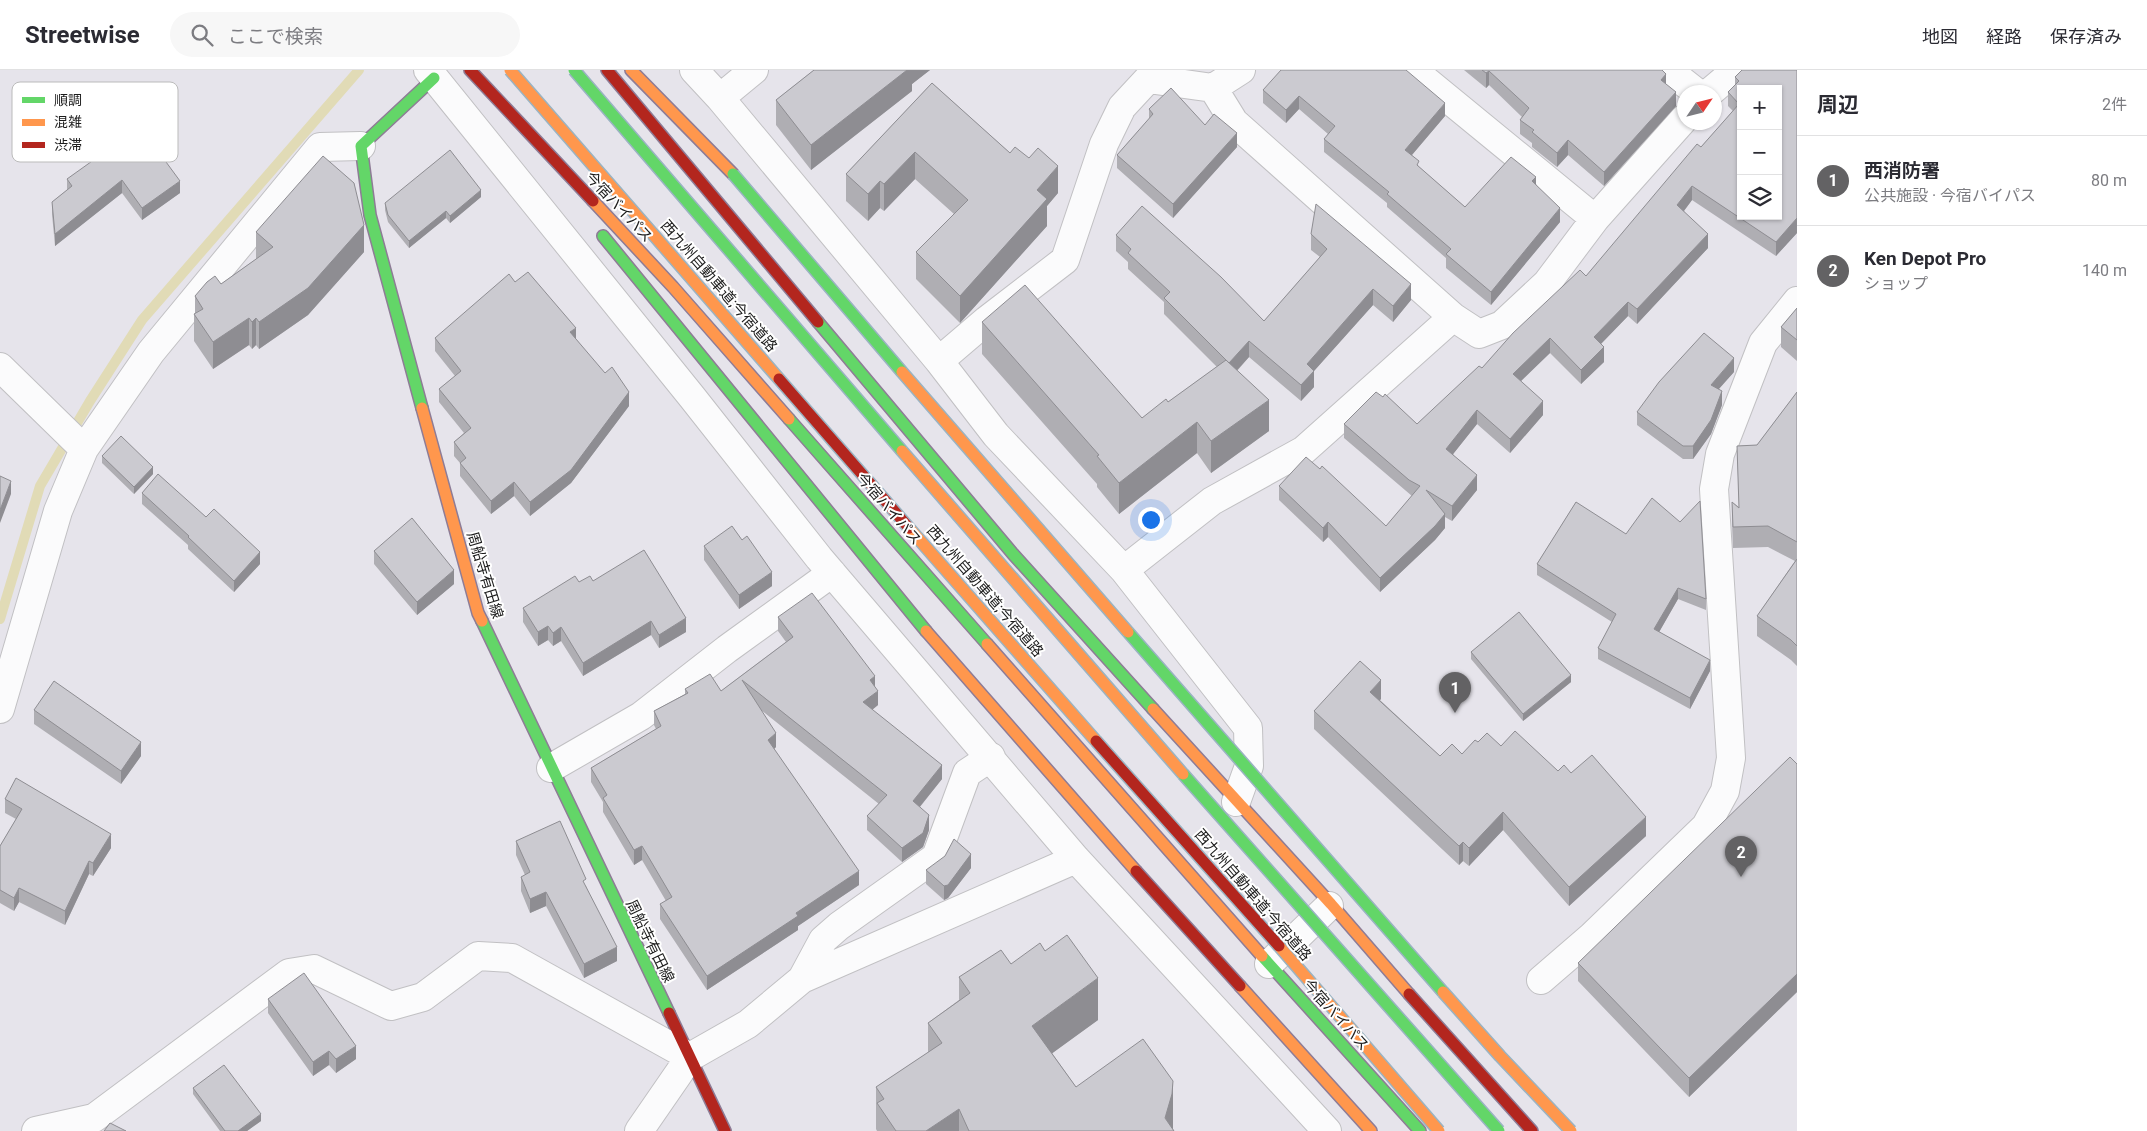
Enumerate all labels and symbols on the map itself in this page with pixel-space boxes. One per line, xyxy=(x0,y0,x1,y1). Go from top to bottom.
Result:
legend xyxy=(12,82,178,162)
north arrow xyxy=(1677,85,1722,130)
text: 順調 xyxy=(54,92,82,108)
text: 混雑 xyxy=(54,114,82,130)
text: 渋滞 xyxy=(54,137,82,153)
street label: 今宿バイパス xyxy=(582,168,656,246)
street label: 西九州自動車道;今宿道路 xyxy=(657,217,781,355)
street label: 今宿バイパス xyxy=(853,469,925,549)
your location xyxy=(1138,507,1164,533)
street label: 西九州自動車道;今宿道路 xyxy=(923,522,1047,660)
street label: 周船寺有田線 xyxy=(463,529,507,621)
pin: 1 xyxy=(1439,672,1471,713)
street label: 西九州自動車道;今宿道路 xyxy=(1191,826,1315,964)
pin: 2 xyxy=(1725,836,1757,877)
street label: 周船寺有田線 xyxy=(622,897,678,985)
street label: 今宿バイパス xyxy=(1299,976,1373,1054)

